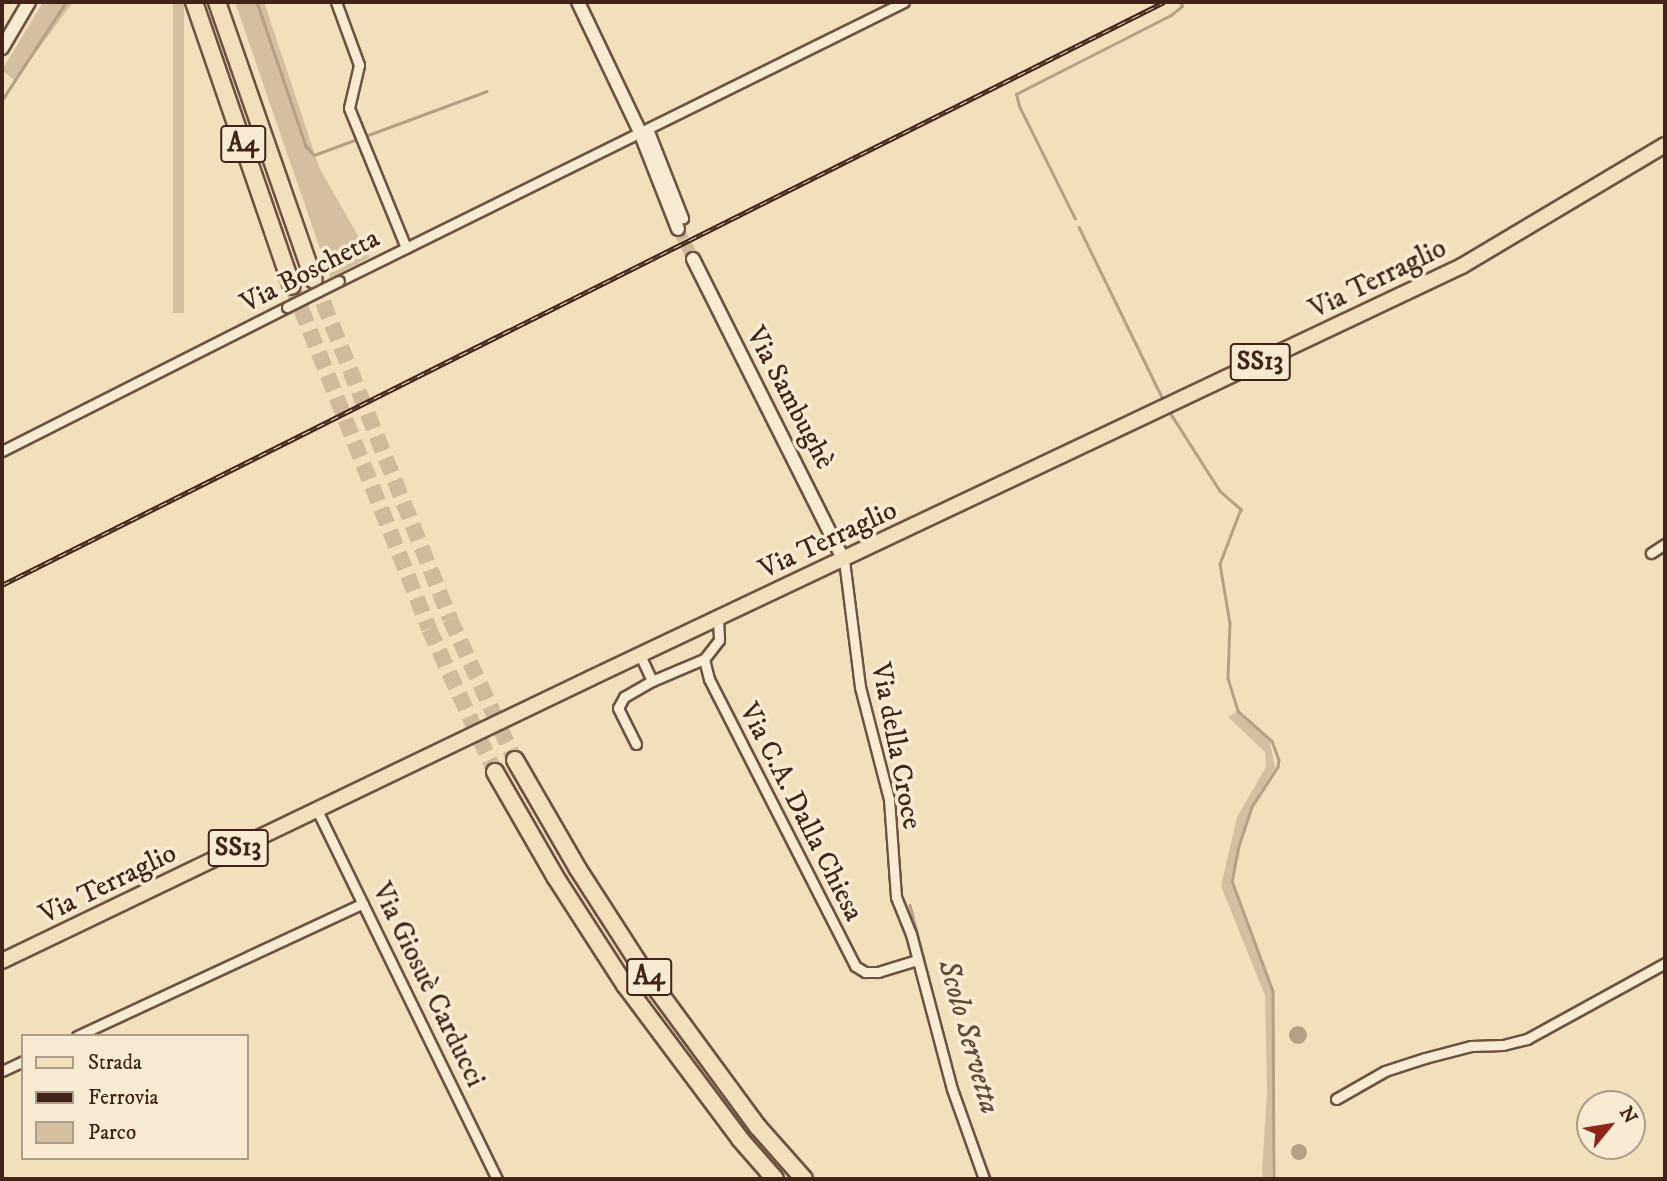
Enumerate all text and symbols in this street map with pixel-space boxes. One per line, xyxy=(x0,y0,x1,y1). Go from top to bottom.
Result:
road number: A4 xyxy=(218,122,268,167)
street label: Via Boschetta xyxy=(235,222,385,320)
street label: Via Terraglio xyxy=(1304,231,1452,327)
street label: Via Sambughè xyxy=(738,321,842,475)
road number: SS13 xyxy=(1228,340,1292,384)
street label: Via Terraglio xyxy=(754,493,902,587)
street label: Via della Croce xyxy=(863,660,929,832)
street label: Via C.A. Dalla Chiesa xyxy=(732,697,870,927)
road number: SS13 xyxy=(206,826,270,870)
street label: Via Terraglio xyxy=(34,836,182,932)
street label: Via Giosuè Carducci xyxy=(364,877,492,1093)
road number: A4 xyxy=(624,954,674,1000)
water label: Scolo Servetta xyxy=(929,956,1007,1118)
legend xyxy=(21,1034,248,1160)
text: Strada xyxy=(88,1050,142,1076)
text: Ferrovia xyxy=(88,1085,158,1111)
north arrow xyxy=(1576,1090,1646,1160)
text: N xyxy=(1614,1103,1642,1128)
text: Parco xyxy=(88,1120,136,1146)

